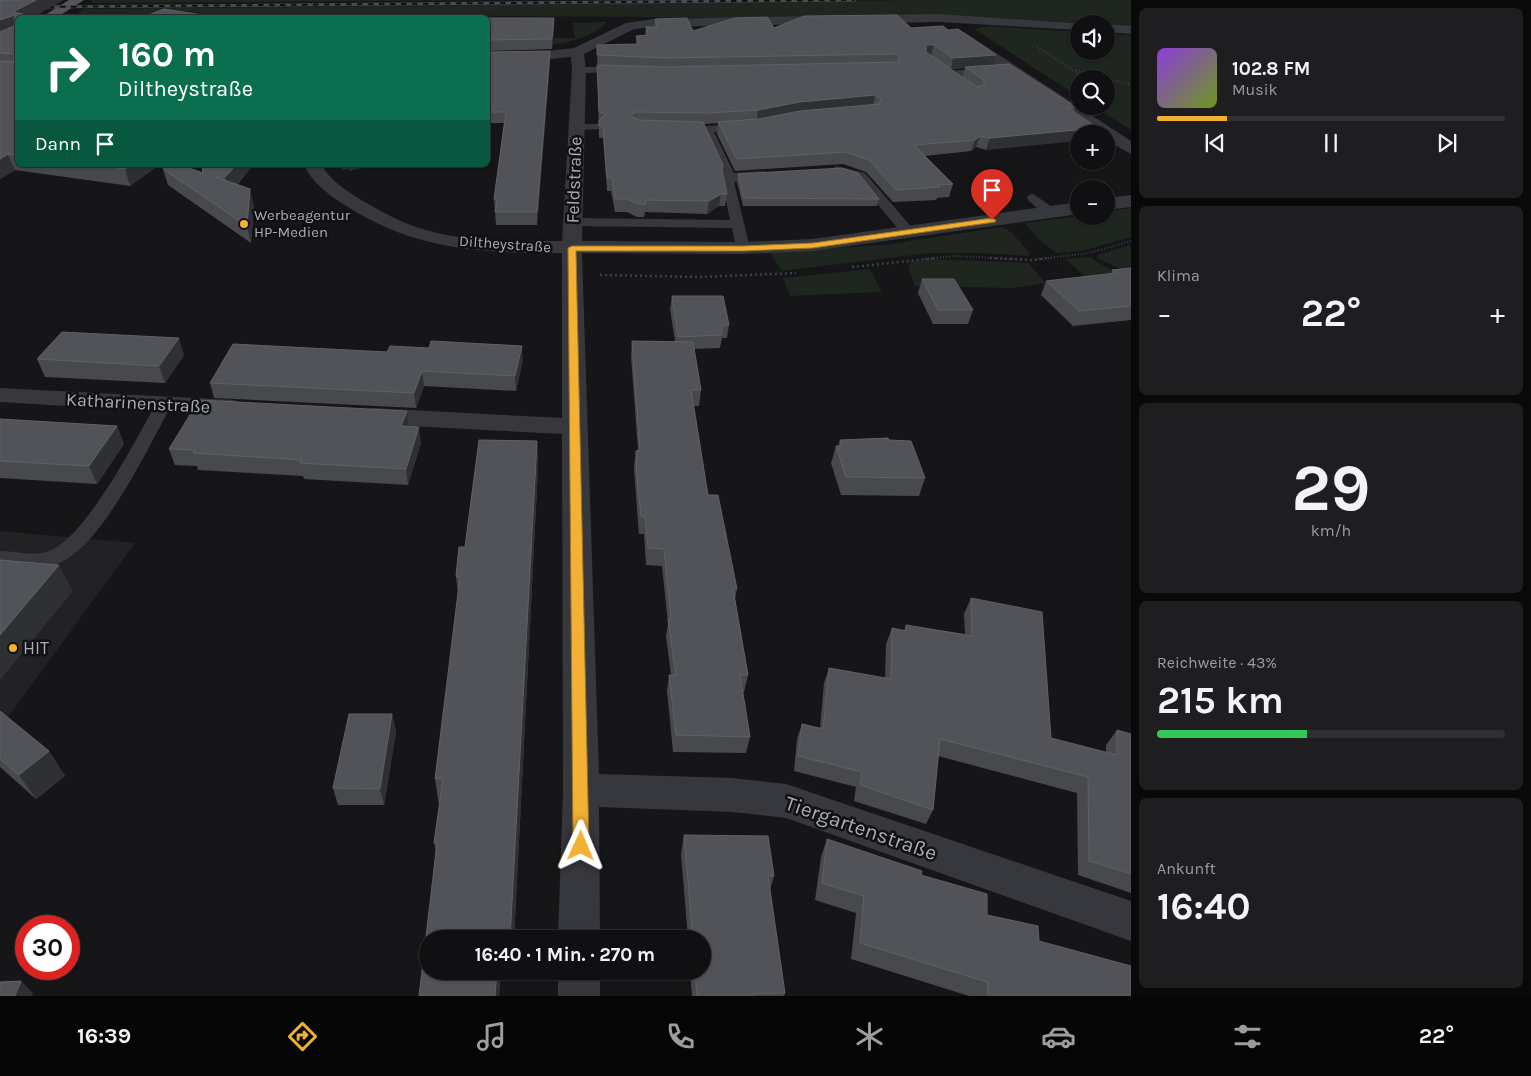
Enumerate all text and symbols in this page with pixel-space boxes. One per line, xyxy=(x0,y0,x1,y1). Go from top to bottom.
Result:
map controls xyxy=(1070,15,1115,225)
button: sound xyxy=(1070,15,1115,60)
text: 160 m xyxy=(118,34,216,75)
icon: right xyxy=(35,35,100,100)
text: 102.8 FM xyxy=(1232,58,1310,80)
button: search xyxy=(1070,70,1115,115)
text: Diltheystraße xyxy=(118,76,253,102)
text: Musik xyxy=(1232,80,1277,99)
button: + xyxy=(1070,125,1115,170)
icon: previous xyxy=(1201,129,1229,157)
icon: pause xyxy=(1317,129,1345,157)
icon: next xyxy=(1433,129,1461,157)
icon: arrive xyxy=(91,130,119,158)
text: Dann xyxy=(35,133,81,155)
street label: Feldstraße xyxy=(561,136,587,224)
pin xyxy=(971,169,1013,220)
icon: arrive xyxy=(978,176,1006,204)
button: − xyxy=(1070,180,1115,225)
place label: Werbeagentur HP-Medien xyxy=(254,206,351,241)
marker: Werbeagentur HP-Medien xyxy=(238,218,250,230)
street label: Diltheystraße xyxy=(458,232,552,256)
text: Klima xyxy=(1157,266,1200,285)
text: 22° xyxy=(1301,291,1361,336)
text: − xyxy=(1157,297,1172,330)
text: + xyxy=(1490,297,1505,330)
street label: Katharinenstraße xyxy=(65,388,211,418)
text: 29 xyxy=(1292,450,1370,526)
text: km/h xyxy=(1311,521,1351,540)
place label: HIT xyxy=(23,637,49,659)
marker: HIT xyxy=(7,642,19,654)
text: Reichweite · 43% xyxy=(1157,653,1277,672)
text: 215 km xyxy=(1157,678,1284,723)
street label: Tiergartenstraße xyxy=(782,791,940,865)
position arrow xyxy=(554,819,606,871)
text: Ankunft xyxy=(1157,859,1216,878)
text: 16:40 xyxy=(1157,884,1251,929)
speed limit sign: 30 xyxy=(15,915,80,980)
text: 16:40 · 1 Min. · 270 m xyxy=(475,944,655,966)
icon: directions xyxy=(285,1019,320,1054)
icon: music xyxy=(474,1019,509,1054)
icon: phone xyxy=(663,1019,698,1054)
icon: climate xyxy=(852,1019,887,1054)
icon: car xyxy=(1041,1019,1076,1054)
icon: filters xyxy=(1230,1019,1265,1054)
text: 16:39 xyxy=(77,1023,131,1049)
text: 22° xyxy=(1419,1023,1454,1049)

